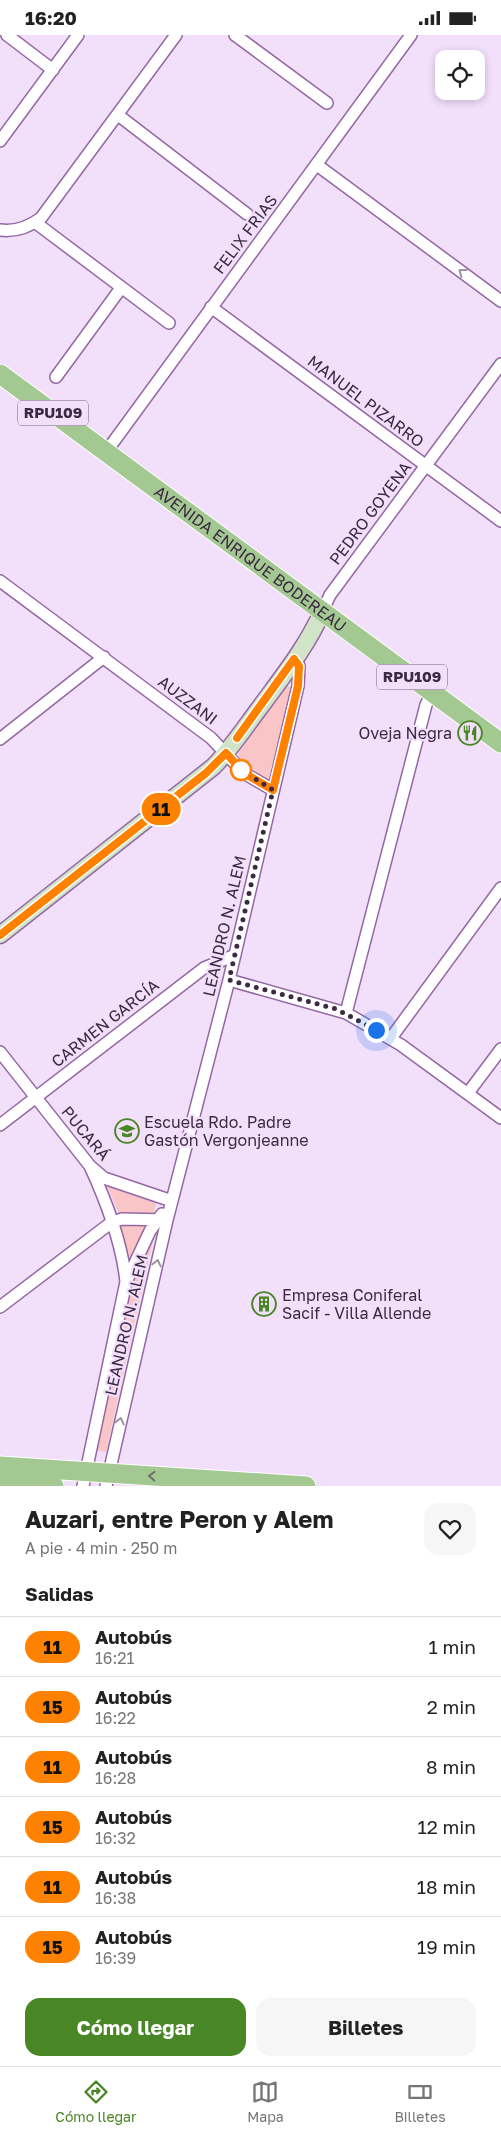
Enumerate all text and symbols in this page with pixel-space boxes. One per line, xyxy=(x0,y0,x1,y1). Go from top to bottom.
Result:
text: 16:20 xyxy=(25,6,77,29)
map controls xyxy=(435,50,485,100)
button: locate xyxy=(435,50,485,100)
street label: FELIX FRIAS xyxy=(209,190,281,278)
one-way arrow xyxy=(459,269,468,277)
street label: MANUEL PIZARRO xyxy=(304,351,428,451)
road number: RPU109 xyxy=(18,401,88,425)
street label: PEDRO GOYENA xyxy=(325,457,415,568)
street label: AVENIDA ENRIQUE BODEREAU xyxy=(150,481,350,636)
road number: RPU109 xyxy=(377,665,447,689)
street label: AUZZANI xyxy=(154,671,222,729)
restaurant icon: Oveja Negra xyxy=(457,720,483,746)
place label: Oveja Negra xyxy=(359,723,452,743)
unlabelled marker xyxy=(230,759,252,781)
line badge: 11 xyxy=(138,793,184,825)
text: 11 xyxy=(152,798,170,820)
street label: LEANDRO N. ALEM xyxy=(198,854,250,998)
street label: CARMEN GARCÍA xyxy=(47,975,163,1071)
your location xyxy=(364,1018,389,1043)
street label: PUCARÁ xyxy=(57,1102,115,1165)
place label: Escuela Rdo. Padre Gastón Vergonjeanne xyxy=(144,1112,309,1150)
school or university icon: Escuela Rdo. Padre Gastón Vergonjeanne xyxy=(114,1118,140,1144)
street label: LEANDRO N. ALEM xyxy=(100,1253,152,1397)
one-way arrow xyxy=(151,1259,162,1268)
place label: Empresa Coniferal Sacif - Villa Allende xyxy=(282,1285,431,1323)
building icon: Empresa Coniferal Sacif - Villa Allende xyxy=(251,1291,277,1317)
one-way arrow xyxy=(114,1417,125,1426)
one-way arrow xyxy=(148,1471,156,1482)
button: heart xyxy=(424,1503,476,1555)
text: Auzari, entre Peron y Alem xyxy=(25,1504,333,1533)
text: A pie · 4 min · 250 m xyxy=(25,1538,177,1558)
text: Salidas xyxy=(25,1582,94,1605)
text: Autobús xyxy=(95,1625,172,1648)
text: 1 min xyxy=(428,1635,476,1658)
text: 11 xyxy=(43,1636,62,1658)
text: 16:21 xyxy=(95,1648,134,1668)
text: Autobús xyxy=(95,1685,172,1708)
text: 2 min xyxy=(427,1695,476,1718)
text: 15 xyxy=(42,1696,63,1718)
text: 16:22 xyxy=(95,1708,136,1728)
text: Autobús xyxy=(95,1745,172,1768)
text: 8 min xyxy=(426,1755,476,1778)
text: 11 xyxy=(43,1756,62,1778)
text: 16:28 xyxy=(95,1768,136,1788)
text: Autobús xyxy=(95,1805,172,1828)
text: 12 min xyxy=(417,1815,476,1838)
text: 15 xyxy=(42,1816,63,1838)
text: 16:32 xyxy=(95,1828,136,1848)
text: Autobús xyxy=(95,1865,172,1888)
text: 18 min xyxy=(417,1875,476,1898)
text: 11 xyxy=(43,1876,62,1898)
text: 16:38 xyxy=(95,1888,136,1908)
text: Autobús xyxy=(95,1925,172,1948)
text: 19 min xyxy=(417,1935,476,1958)
text: 15 xyxy=(42,1936,63,1958)
text: 16:39 xyxy=(95,1948,136,1968)
button: Cómo llegar xyxy=(25,1998,246,2056)
button: Billetes xyxy=(256,1998,476,2056)
tab: Cómo llegar xyxy=(55,2078,137,2125)
tab: Mapa xyxy=(247,2078,284,2125)
tab: Billetes xyxy=(394,2078,446,2125)

